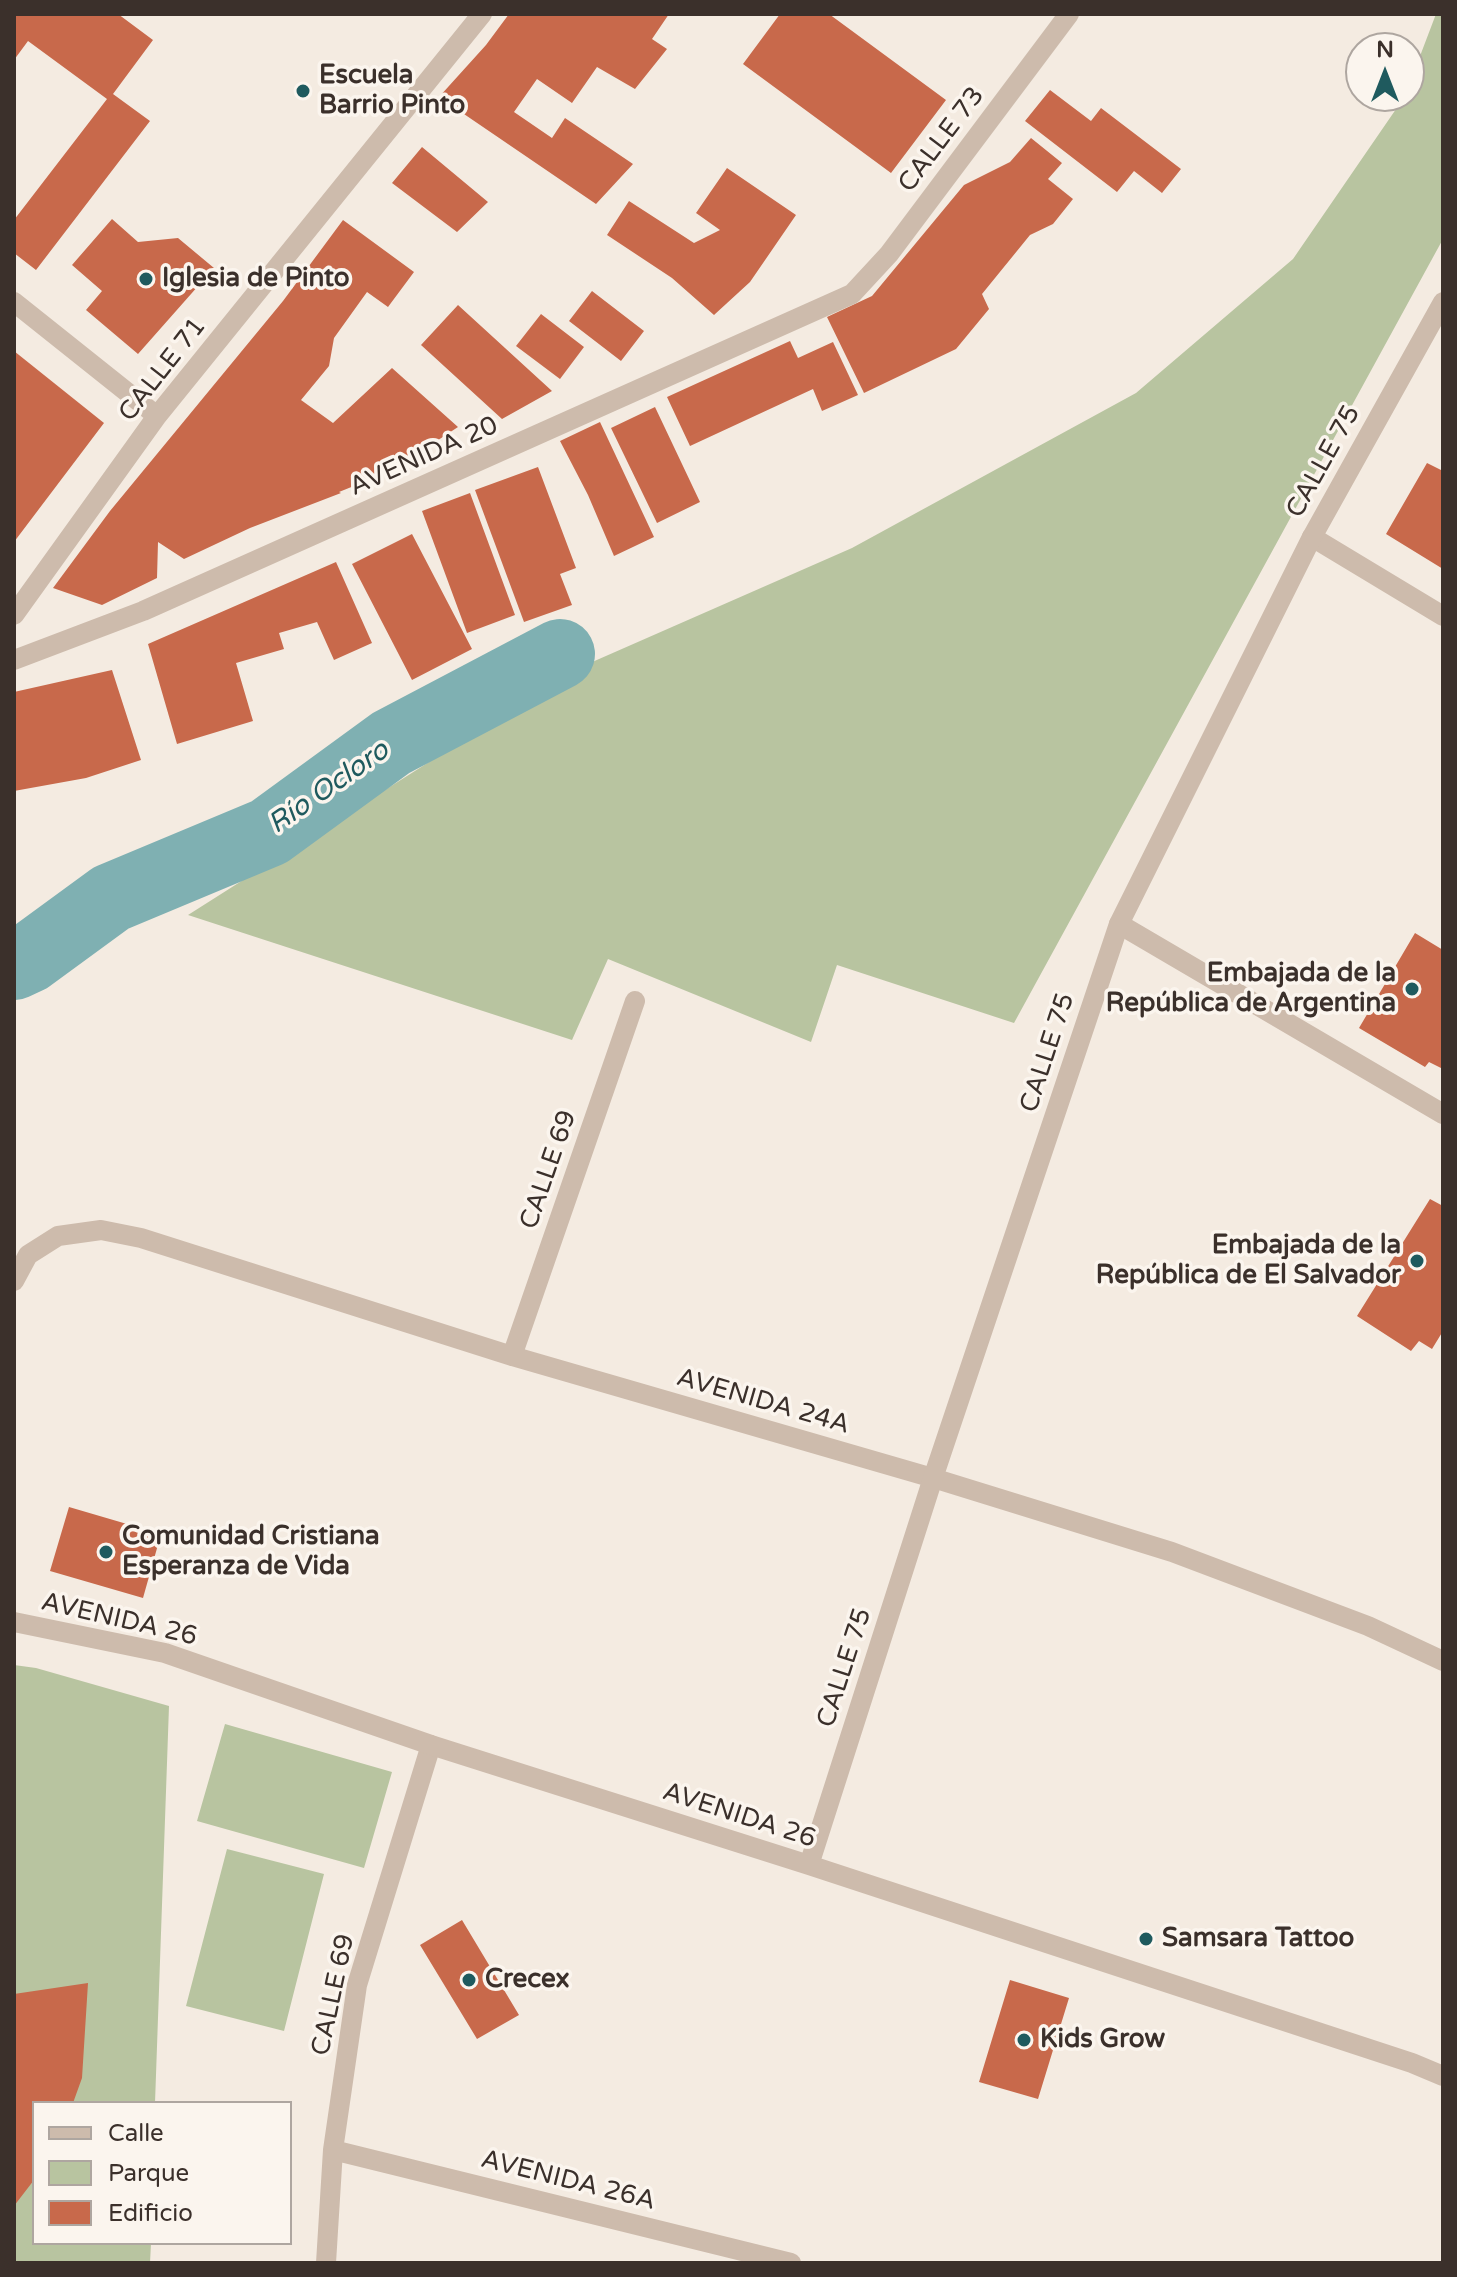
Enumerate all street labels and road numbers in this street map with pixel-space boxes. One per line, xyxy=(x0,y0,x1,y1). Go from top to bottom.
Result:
street label: CALLE 73 xyxy=(892,81,992,199)
street label: CALLE 71 xyxy=(113,312,213,428)
street label: CALLE 75 xyxy=(1280,400,1368,524)
street label: AVENIDA 20 xyxy=(345,410,503,504)
street label: CALLE 75 xyxy=(1014,989,1082,1117)
street label: CALLE 69 xyxy=(514,1107,584,1233)
street label: AVENIDA 24A xyxy=(673,1362,853,1442)
street label: AVENIDA 26 xyxy=(38,1587,200,1653)
street label: CALLE 75 xyxy=(811,1604,879,1732)
street label: AVENIDA 26 xyxy=(659,1777,819,1855)
street label: CALLE 69 xyxy=(306,1931,362,2059)
street label: AVENIDA 26A xyxy=(478,2144,658,2218)

